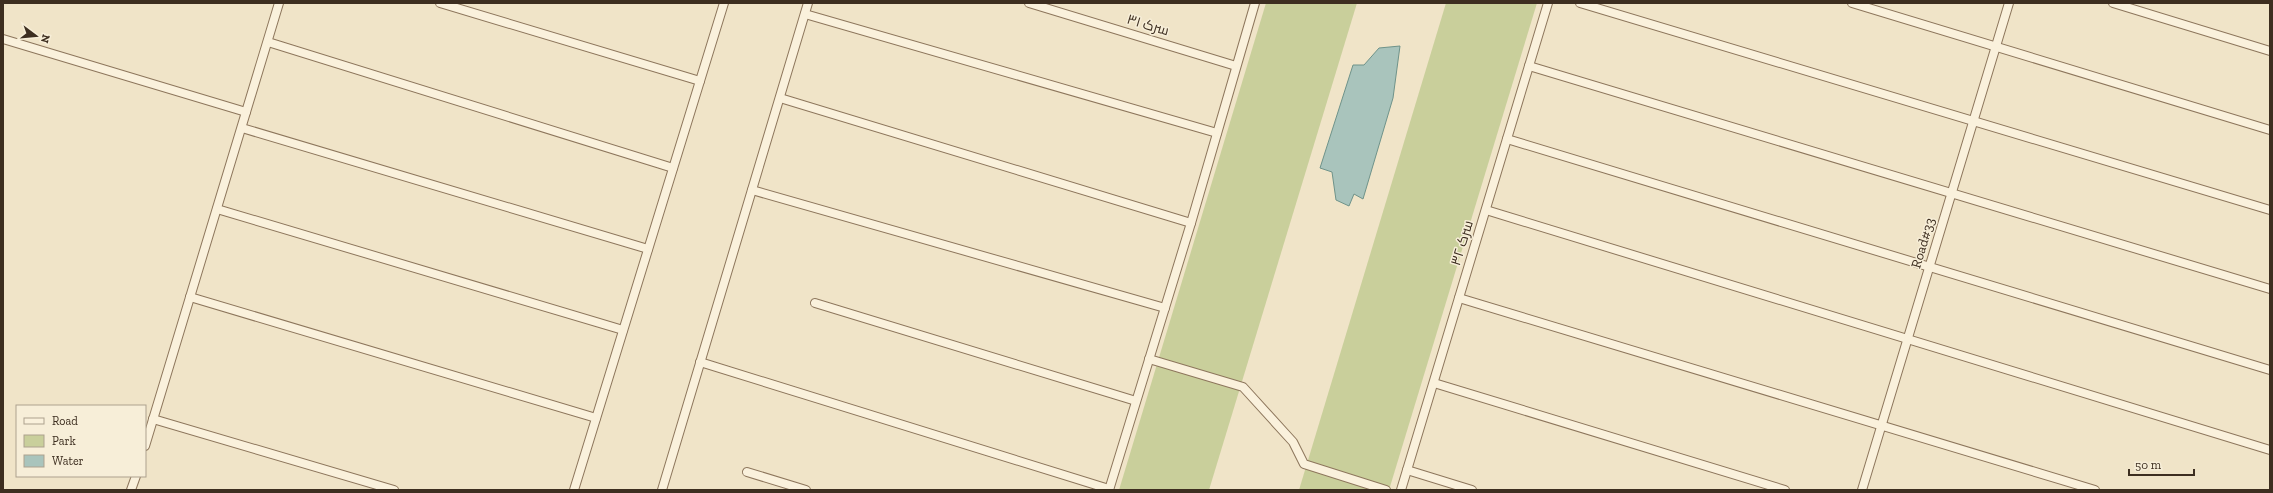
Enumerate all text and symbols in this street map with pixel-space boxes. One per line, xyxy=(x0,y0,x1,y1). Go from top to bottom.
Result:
street label: سرک ۳۱ xyxy=(1125,11,1171,39)
north arrow xyxy=(16,16,56,56)
text: N xyxy=(38,33,53,45)
street label: Road#33 xyxy=(1907,215,1939,270)
street label: سرک ۳۲ xyxy=(1447,218,1477,268)
legend xyxy=(16,405,146,477)
text: Road xyxy=(52,414,78,428)
text: Park xyxy=(52,434,77,448)
scale bar xyxy=(2129,451,2194,477)
text: Water xyxy=(52,454,84,468)
text: 50 m xyxy=(2135,458,2162,472)

